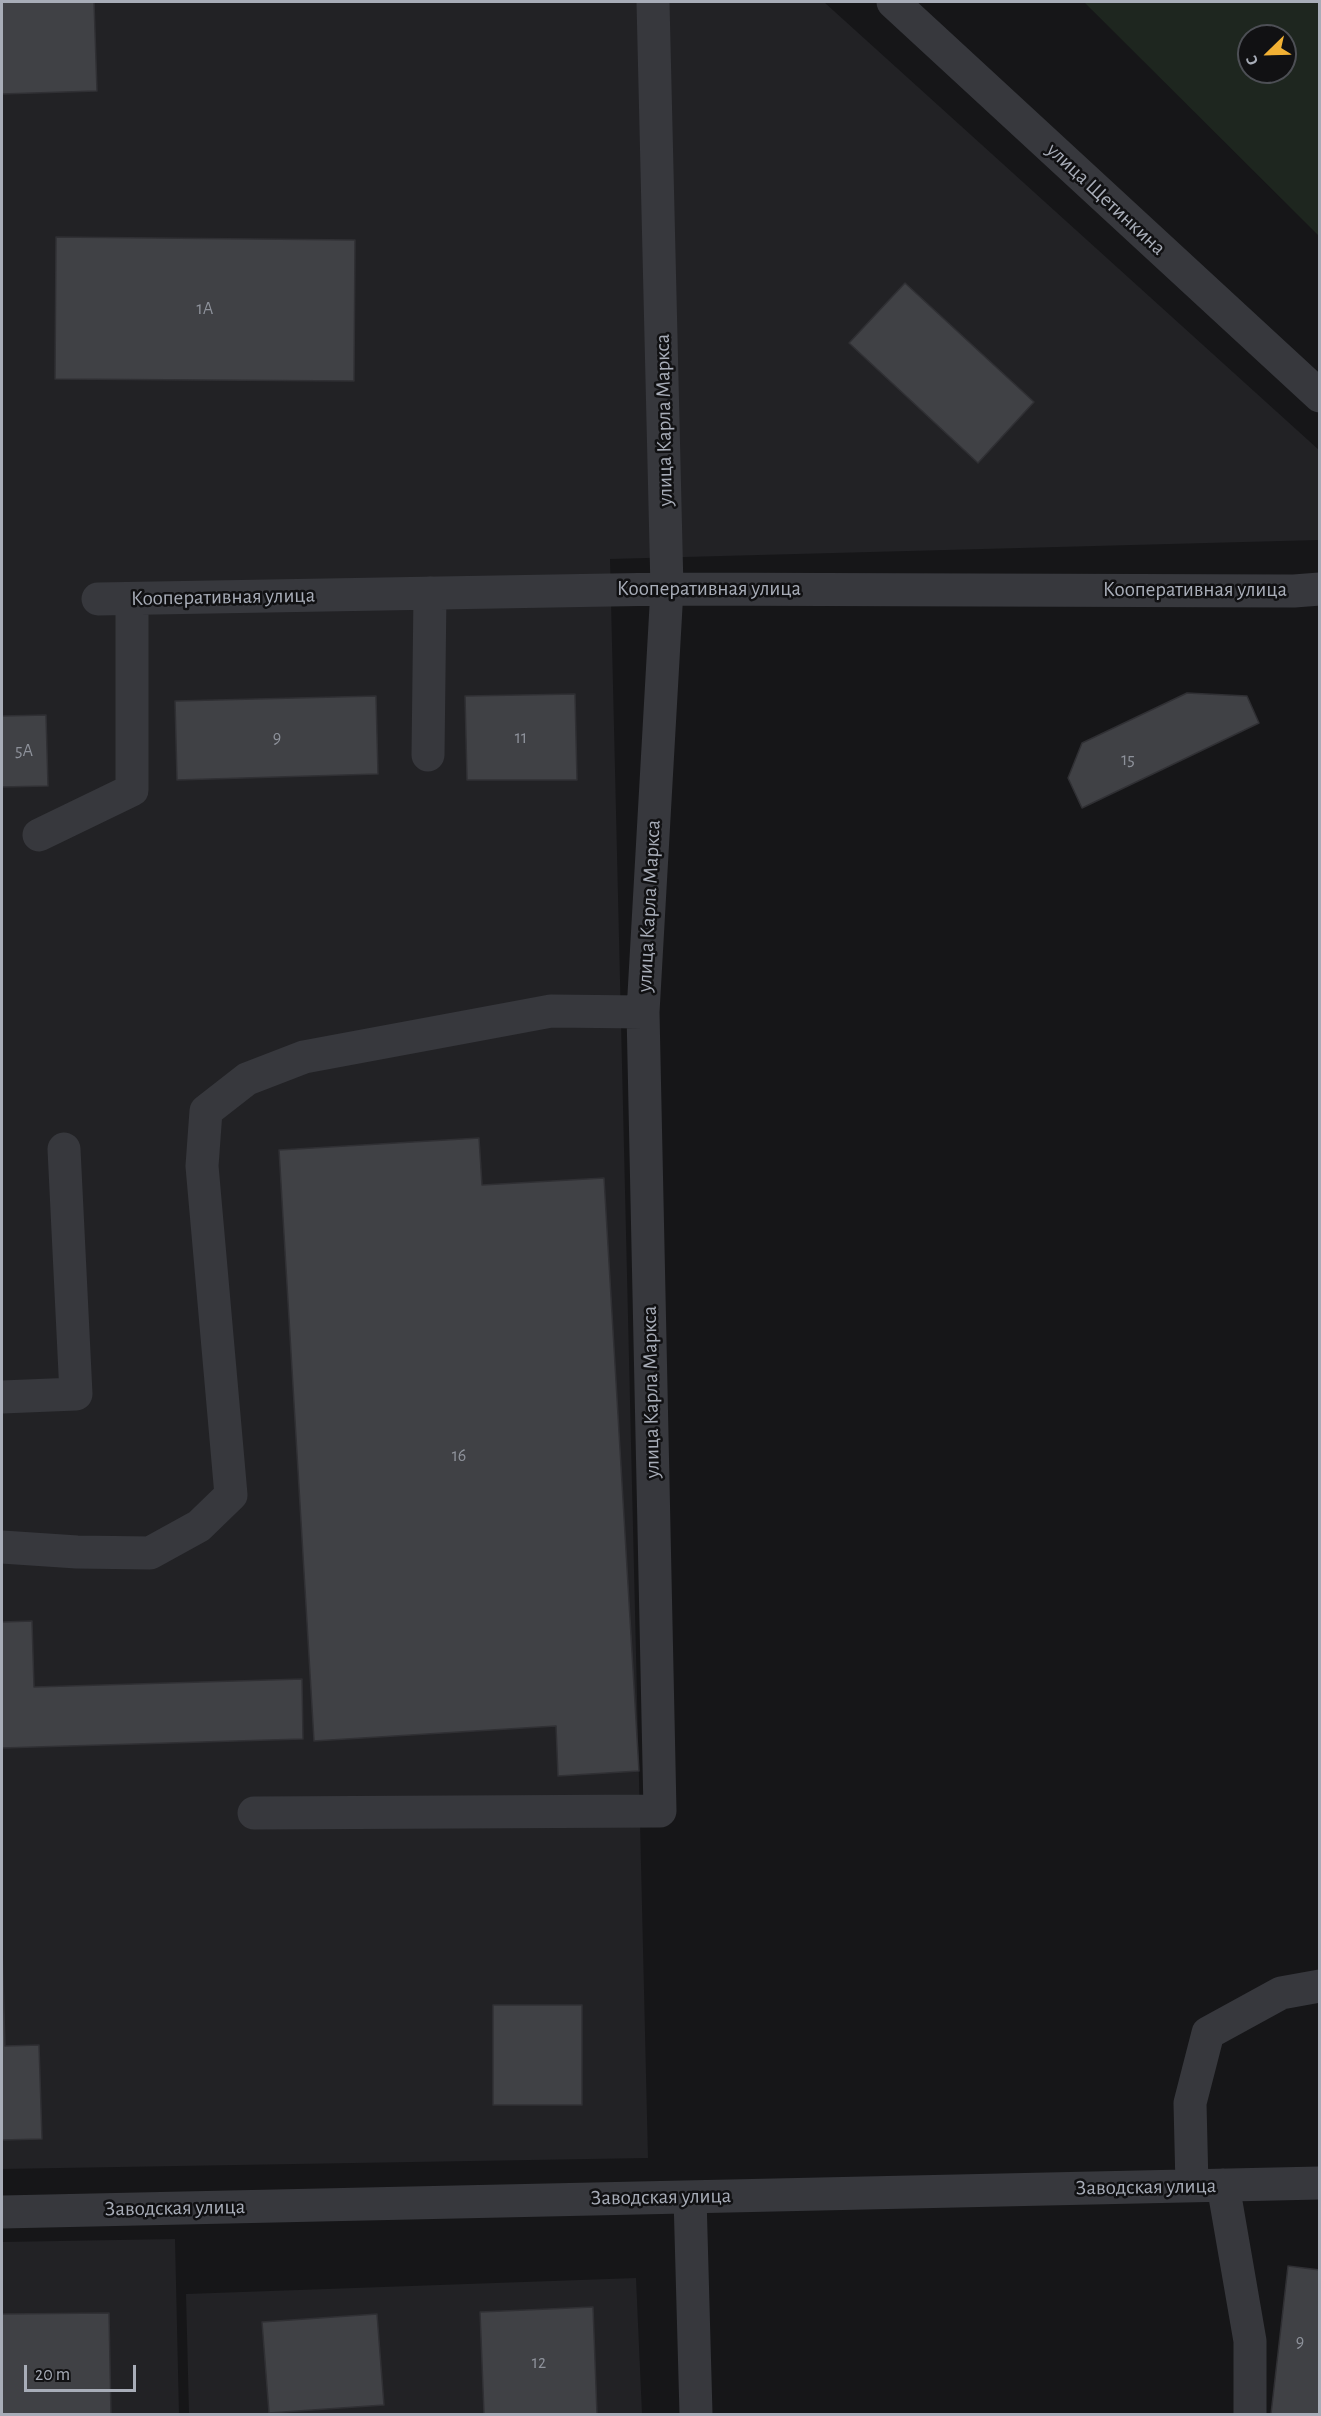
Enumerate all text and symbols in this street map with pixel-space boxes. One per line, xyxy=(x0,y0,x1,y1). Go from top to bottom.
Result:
north arrow xyxy=(1237,24,1297,84)
text: С xyxy=(1243,53,1261,67)
street label: улица Щетинкина xyxy=(1041,137,1171,261)
house number: 1А xyxy=(197,298,213,320)
street label: улица Карла Маркса xyxy=(650,333,678,507)
street label: Кооперативная улица xyxy=(617,576,801,602)
street label: Кооперативная улица xyxy=(1103,577,1287,603)
street label: Кооперативная улица xyxy=(131,583,315,611)
house number: 9 xyxy=(273,727,281,749)
house number: 11 xyxy=(515,727,527,749)
house number: 5А xyxy=(15,740,33,762)
house number: 15 xyxy=(1121,749,1135,771)
street label: улица Карла Маркса xyxy=(632,819,666,993)
street label: улица Карла Маркса xyxy=(637,1305,665,1479)
house number: 16 xyxy=(452,1445,466,1467)
street label: Заводская улица xyxy=(1076,2173,1216,2201)
street label: Заводская улица xyxy=(591,2183,731,2211)
street label: Заводская улица xyxy=(105,2194,245,2222)
house number: 9 xyxy=(1296,2331,1304,2353)
house number: 12 xyxy=(532,2352,546,2374)
scale bar xyxy=(27,2353,140,2391)
text: 20 m xyxy=(35,2366,70,2384)

